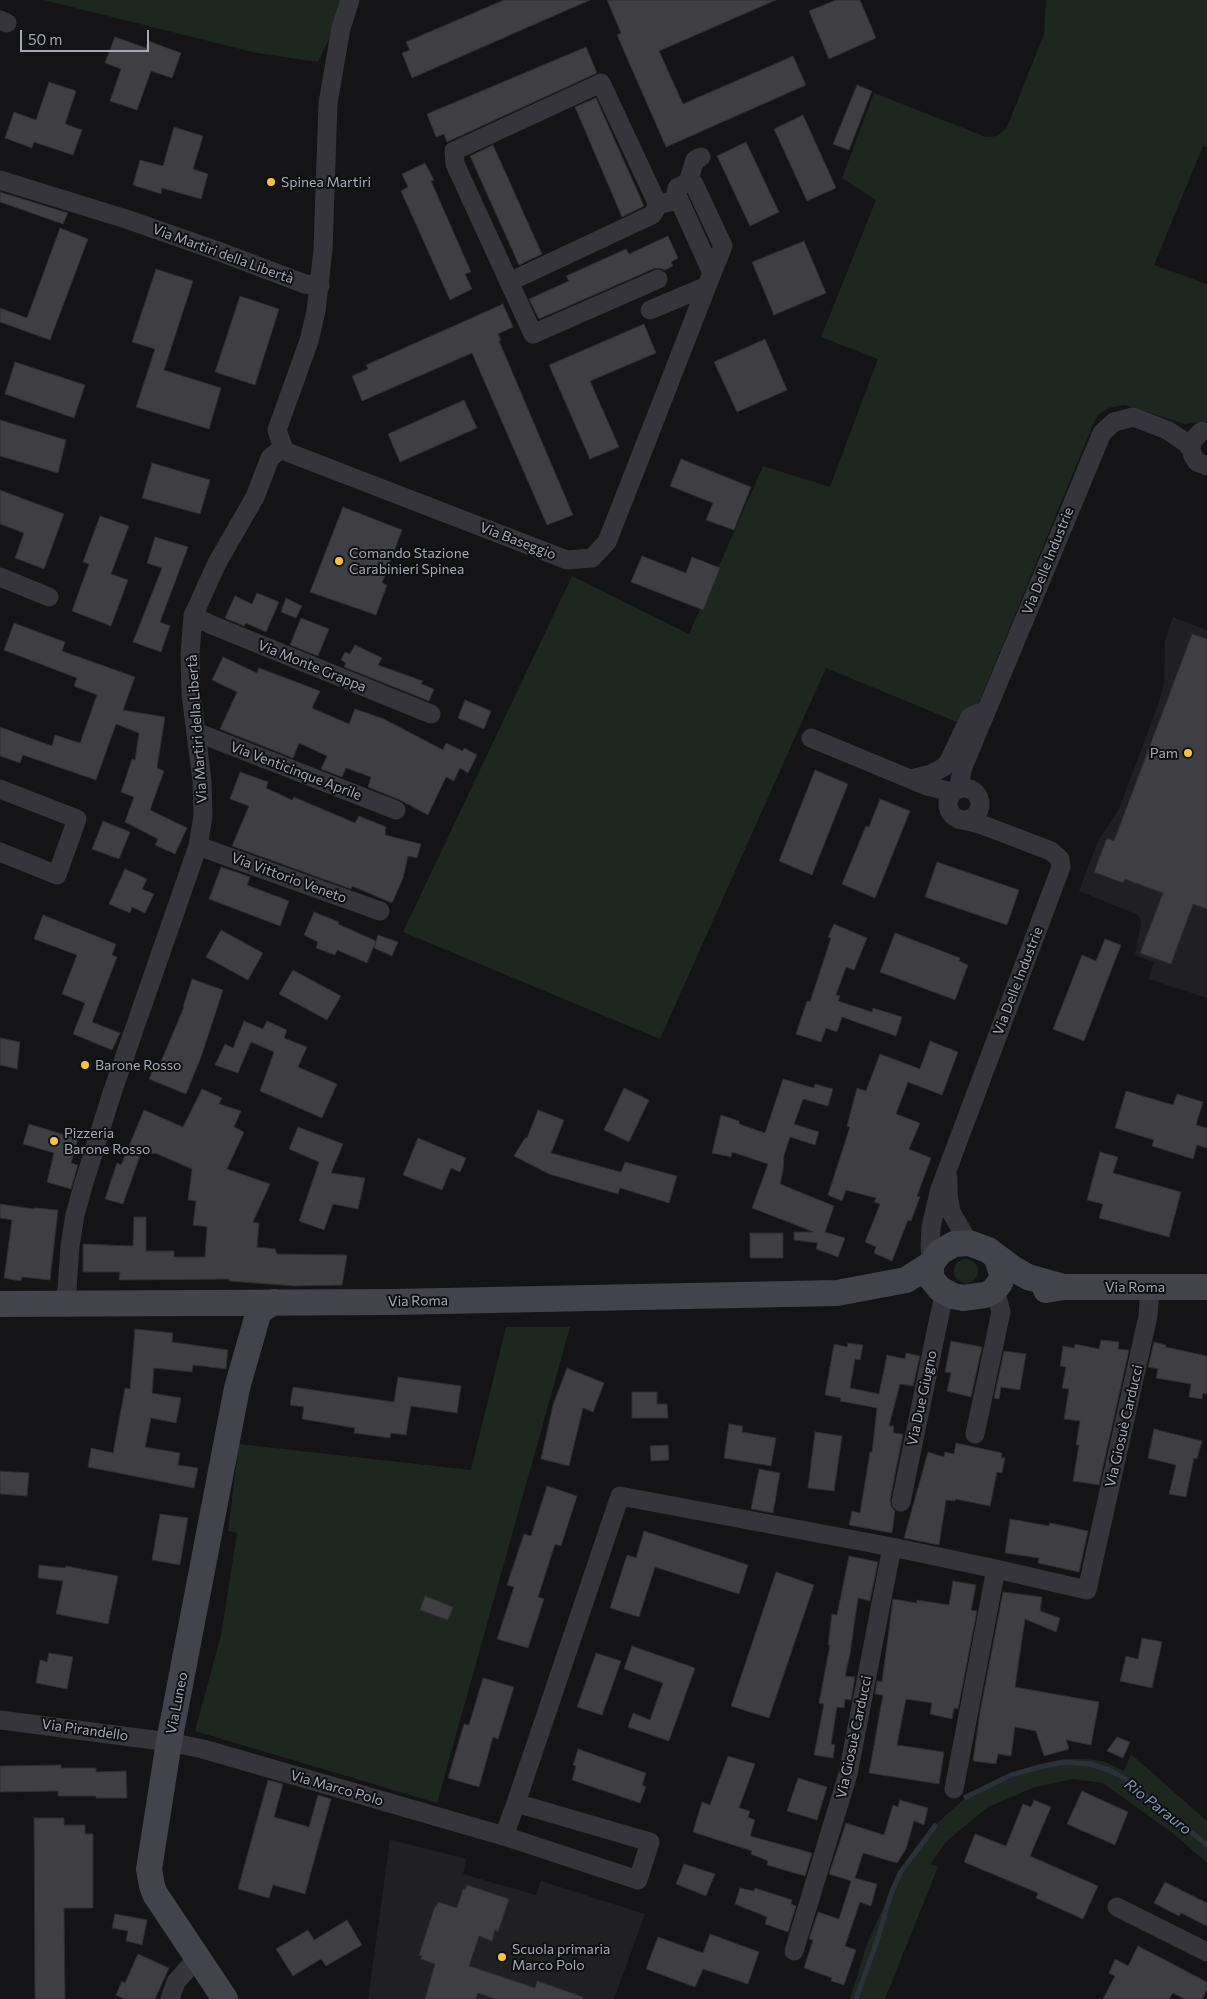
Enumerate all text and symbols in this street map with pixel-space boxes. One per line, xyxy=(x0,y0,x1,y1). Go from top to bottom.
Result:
scale bar xyxy=(22,20,151,52)
text: 50 m xyxy=(28,30,62,48)
place label: Spinea Martiri xyxy=(281,174,371,190)
marker: Spinea Martiri xyxy=(265,176,277,188)
street label: Via Martiri della Libertà xyxy=(150,221,296,287)
street label: Via Delle Industrie xyxy=(1019,505,1077,617)
street label: Via Baseggio xyxy=(477,519,559,563)
place label: Comando Stazione Carabinieri Spinea xyxy=(349,545,469,578)
marker: Comando Stazione Carabinieri Spinea xyxy=(333,555,345,567)
street label: Via Monte Grappa xyxy=(255,637,369,695)
street label: Via Martiri della Libertà xyxy=(183,654,211,804)
street label: Via Venticinque Aprile xyxy=(228,738,364,804)
place label: Pam xyxy=(1150,745,1178,761)
marker: Pam xyxy=(1182,747,1194,759)
street label: Via Vittorio Veneto xyxy=(229,849,349,907)
street label: Via Delle Industrie xyxy=(990,925,1046,1037)
place label: Barone Rosso xyxy=(95,1057,181,1073)
marker: Barone Rosso xyxy=(79,1059,91,1071)
place label: Pizzeria Barone Rosso xyxy=(64,1125,150,1158)
marker: Pizzeria Barone Rosso xyxy=(48,1135,60,1147)
street label: Via Roma xyxy=(1105,1279,1165,1295)
street label: Via Roma xyxy=(388,1292,448,1310)
street label: Via Due Giugno xyxy=(904,1349,940,1447)
street label: Via Giosuè Carducci xyxy=(1102,1363,1146,1489)
street label: Via Luneo xyxy=(163,1671,191,1735)
street label: Via Giosuè Carducci xyxy=(833,1674,875,1800)
street label: Via Pirandello xyxy=(41,1716,129,1744)
street label: Via Marco Polo xyxy=(289,1767,385,1809)
water label: Rio Parauro xyxy=(1121,1775,1195,1839)
place label: Scuola primaria Marco Polo xyxy=(512,1941,610,1974)
marker: Scuola primaria Marco Polo xyxy=(496,1951,508,1963)

